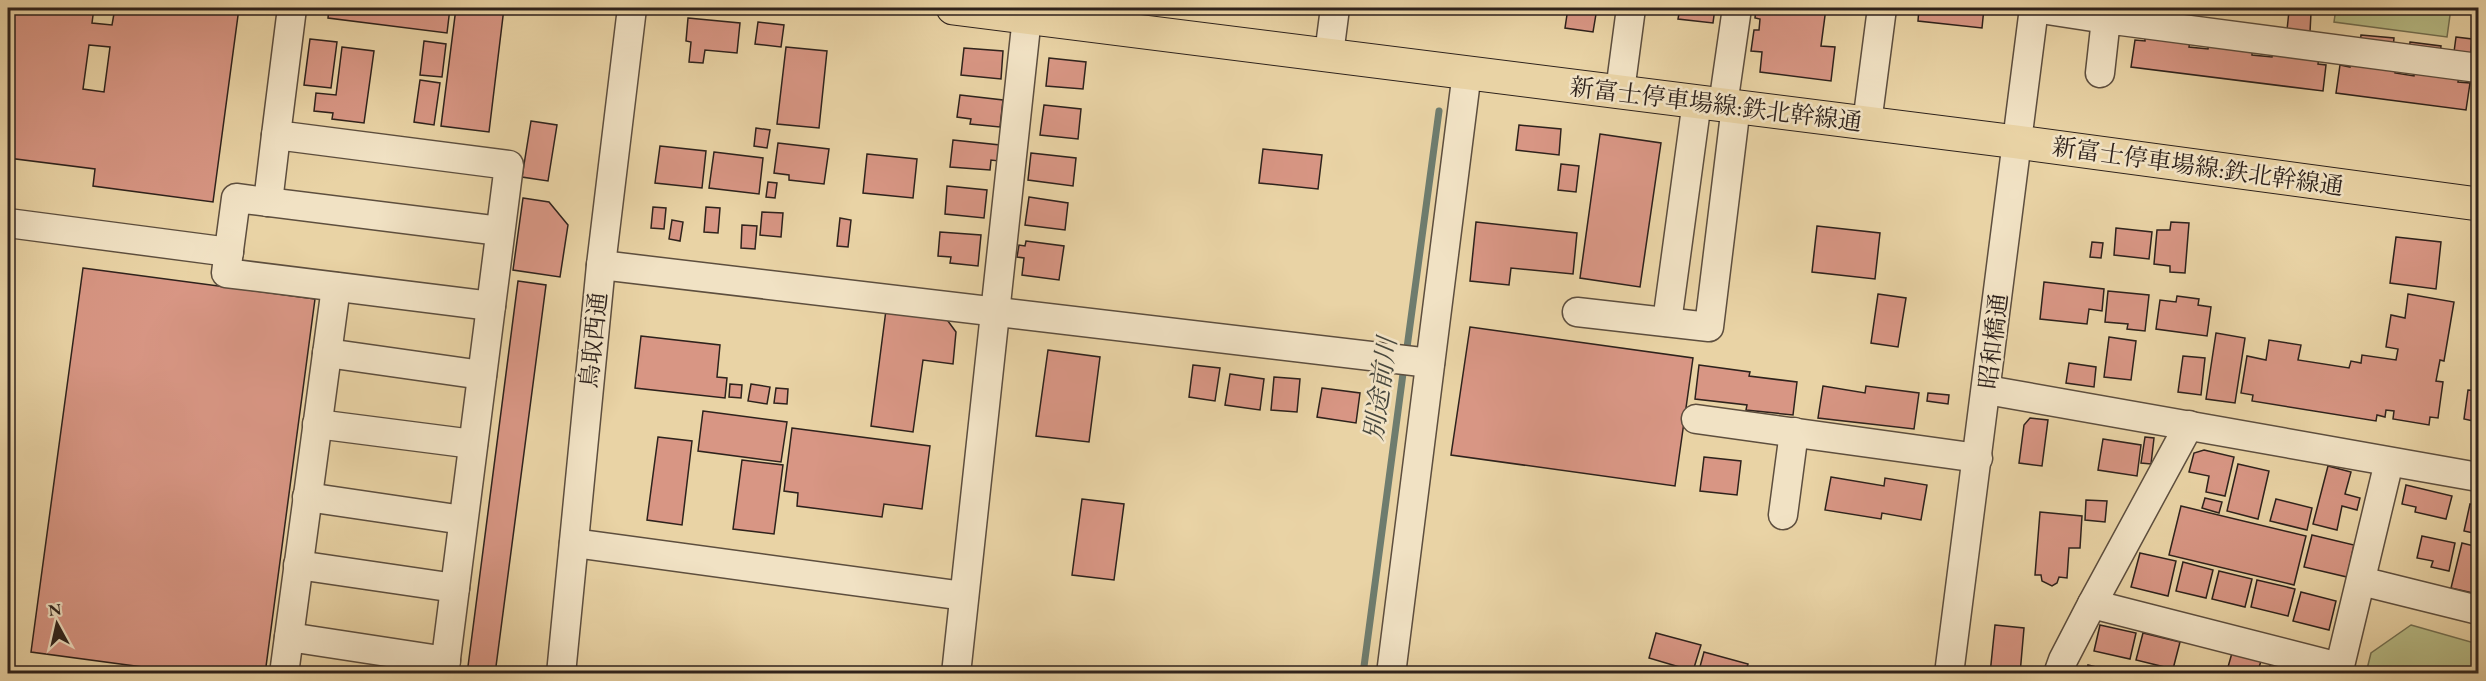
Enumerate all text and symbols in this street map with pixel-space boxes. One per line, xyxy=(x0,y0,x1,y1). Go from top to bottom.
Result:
street label: 新富士停車場線:鉄北幹線通 xyxy=(1568,71,1864,137)
street label: 新富士停車場線:鉄北幹線通 xyxy=(2050,130,2346,202)
street label: 鳥取西通 xyxy=(573,291,613,389)
street label: 昭和橋通 xyxy=(1972,291,2014,391)
water label: 別途前川 xyxy=(1356,332,1404,443)
north arrow xyxy=(27,594,87,654)
text: N xyxy=(47,598,63,621)

